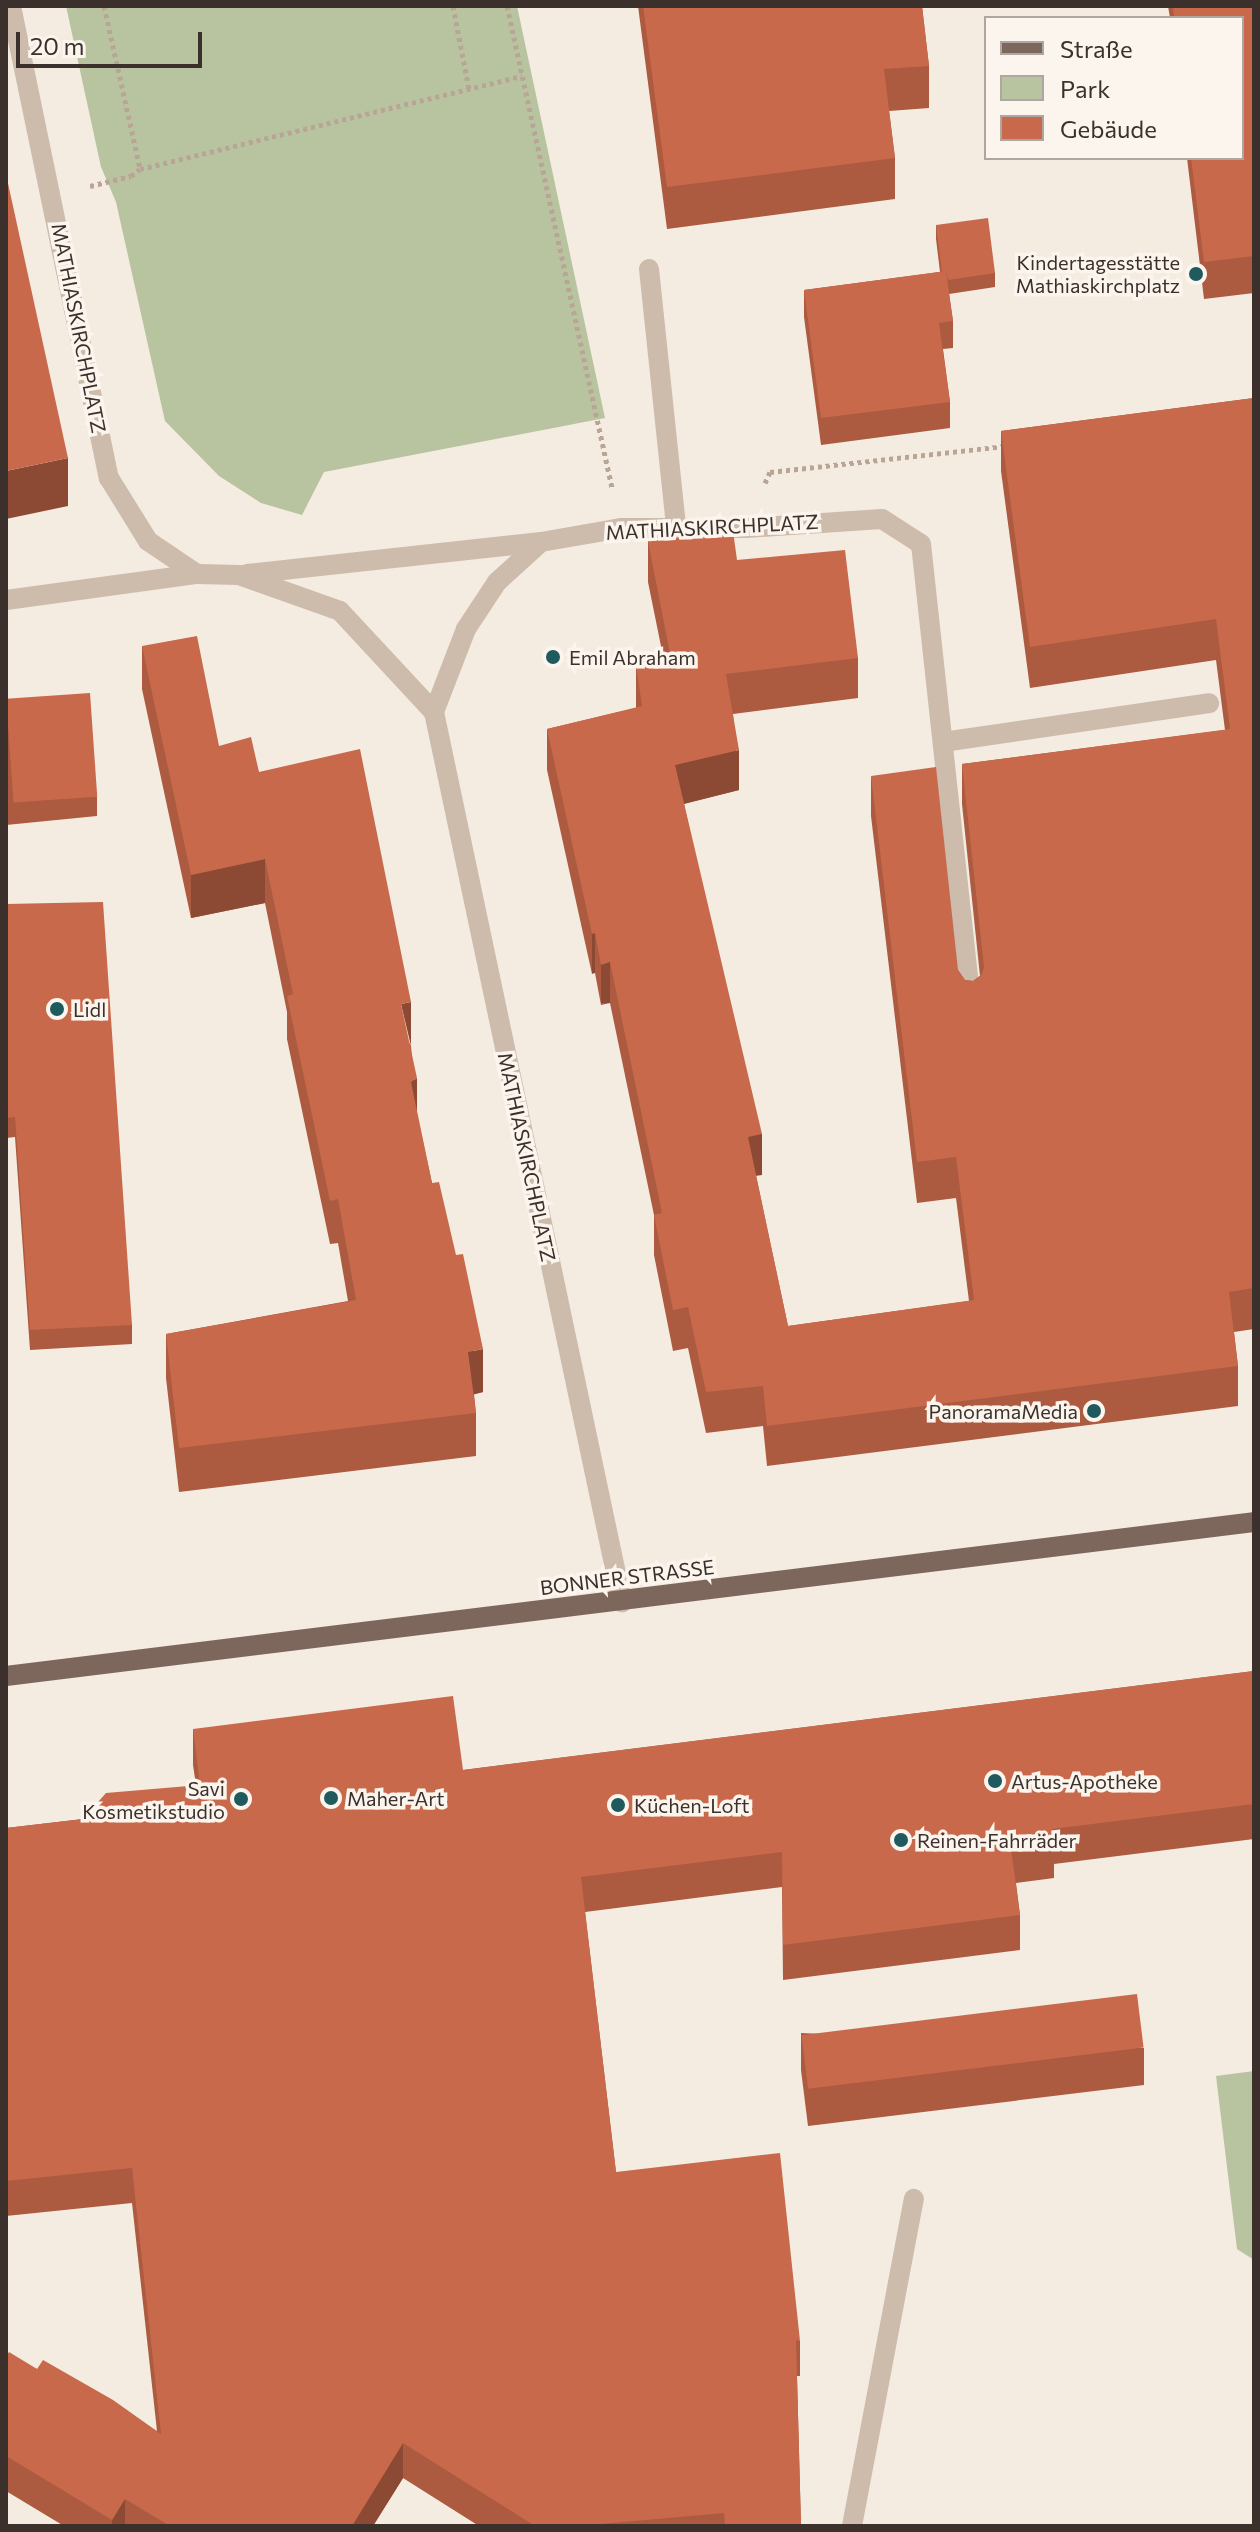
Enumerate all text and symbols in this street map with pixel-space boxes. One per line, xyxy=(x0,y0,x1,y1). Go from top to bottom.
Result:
scale bar xyxy=(20,16,206,66)
legend xyxy=(984,16,1244,160)
text: 20 m xyxy=(30,31,84,60)
text: Straße xyxy=(1060,34,1133,63)
text: Park xyxy=(1060,74,1110,103)
text: Gebäude xyxy=(1060,114,1157,143)
street label: MATHIASKIRCHPLATZ xyxy=(47,221,111,435)
place label: Kindertagesstätte Mathiaskirchplatz xyxy=(1016,250,1180,297)
marker: Kindertagesstätte Mathiaskirchplatz xyxy=(1187,265,1205,283)
street label: MATHIASKIRCHPLATZ xyxy=(605,509,819,545)
place label: Emil Abraham xyxy=(569,645,696,669)
marker: Emil Abraham xyxy=(544,648,562,666)
place label: Lidl xyxy=(73,997,106,1021)
marker: Lidl xyxy=(48,1000,66,1018)
street label: MATHIASKIRCHPLATZ xyxy=(493,1050,561,1264)
place label: PanoramaMedia xyxy=(929,1399,1078,1423)
marker: PanoramaMedia xyxy=(1085,1402,1103,1420)
street label: BONNER STRASSE xyxy=(539,1554,715,1600)
place label: Artus-Apotheke xyxy=(1011,1769,1158,1793)
marker: Artus-Apotheke xyxy=(986,1772,1004,1790)
place label: Savi Kosmetikstudio xyxy=(82,1776,225,1823)
place label: Maher-Art xyxy=(347,1786,444,1810)
marker: Maher-Art xyxy=(322,1789,340,1807)
marker: Savi Kosmetikstudio xyxy=(232,1790,250,1808)
place label: Küchen-Loft xyxy=(634,1793,749,1817)
marker: Küchen-Loft xyxy=(609,1796,627,1814)
place label: Reinen-Fahrräder xyxy=(917,1828,1077,1852)
marker: Reinen-Fahrräder xyxy=(892,1831,910,1849)

